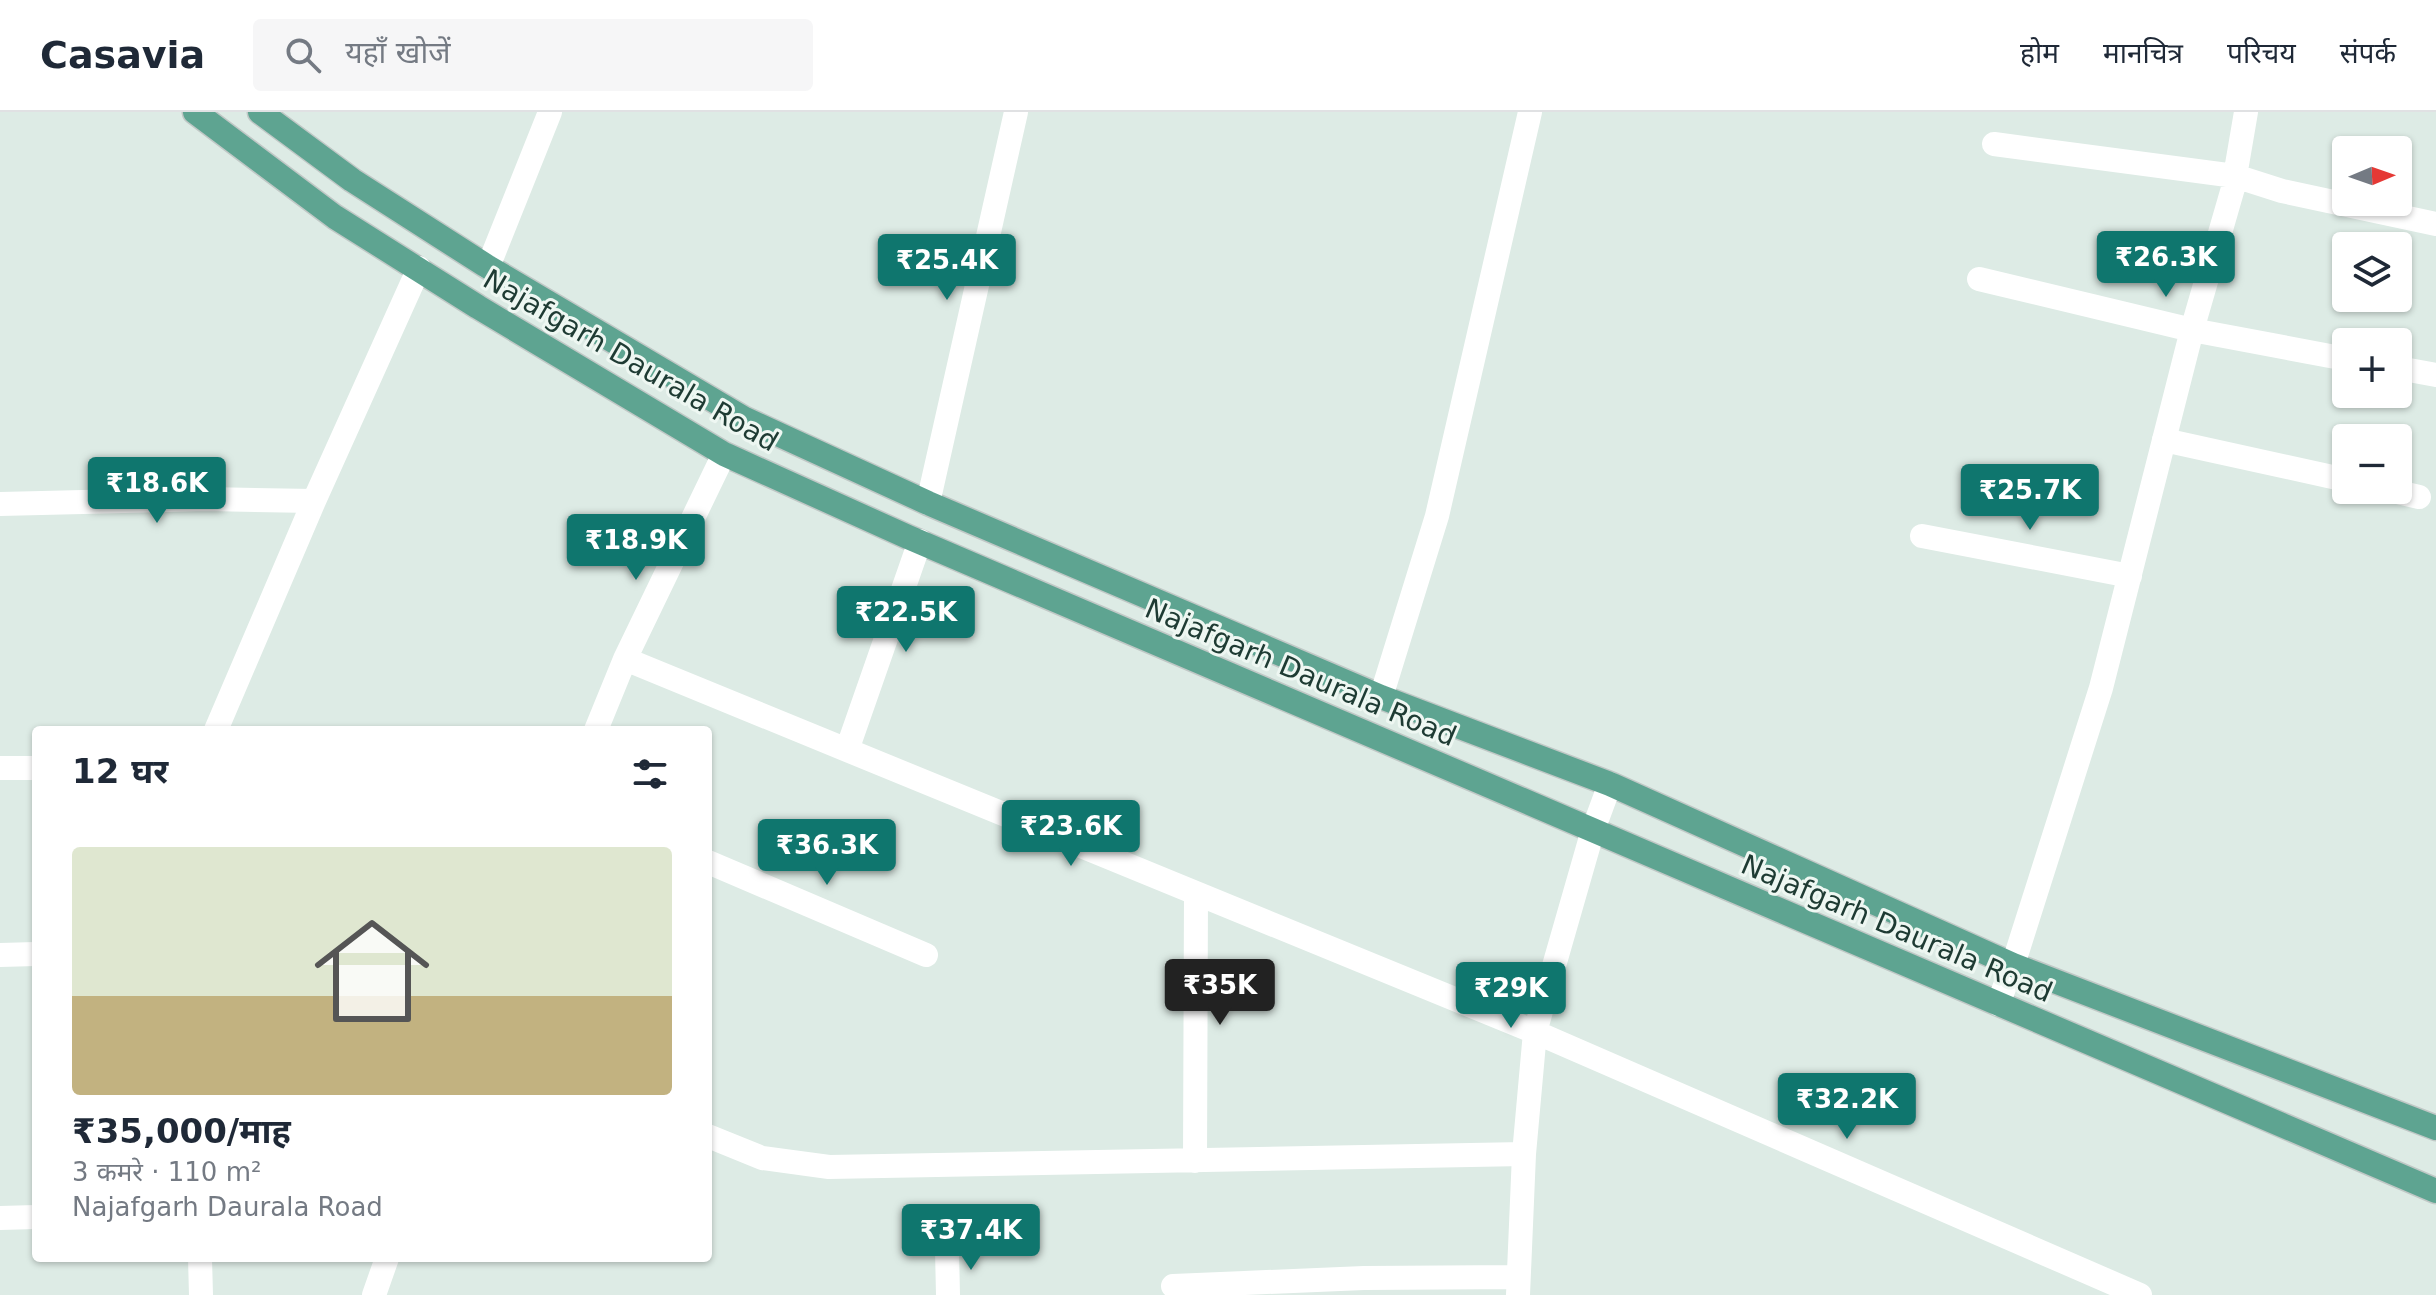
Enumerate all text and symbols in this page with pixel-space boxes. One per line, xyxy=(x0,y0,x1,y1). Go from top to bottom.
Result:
search box xyxy=(253,19,813,91)
text: Casavia xyxy=(40,33,205,77)
icon: search xyxy=(281,33,325,77)
text: यहाँ खोजें xyxy=(345,35,450,70)
text: होम xyxy=(2020,37,2059,70)
text: मानचित्र xyxy=(2103,37,2183,70)
text: परिचय xyxy=(2227,37,2296,70)
text: संपर्क xyxy=(2340,37,2396,70)
north arrow xyxy=(2332,136,2412,216)
map controls xyxy=(2332,136,2412,504)
pin: ₹26.3K xyxy=(2101,231,2231,299)
button: layers xyxy=(2332,232,2412,312)
pin: ₹25.4K xyxy=(882,234,1012,302)
text: ₹26.3K xyxy=(2115,242,2217,272)
text: ₹25.4K xyxy=(896,245,998,275)
street label: Najafgarh Daurala Road xyxy=(478,262,784,458)
button: + xyxy=(2332,328,2412,408)
button: − xyxy=(2332,424,2412,504)
pin: ₹18.6K xyxy=(92,457,222,525)
pin: ₹25.7K xyxy=(1965,464,2095,532)
text: ₹18.6K xyxy=(106,468,208,498)
text: ₹25.7K xyxy=(1979,475,2081,505)
pin: ₹18.9K xyxy=(571,514,701,582)
text: ₹18.9K xyxy=(585,525,687,555)
pin: ₹22.5K xyxy=(841,586,971,654)
street label: Najafgarh Daurala Road xyxy=(1140,592,1461,753)
text: ₹22.5K xyxy=(855,597,957,627)
text: 12 घर xyxy=(72,751,168,791)
icon: filters xyxy=(628,752,672,796)
pin: ₹23.6K xyxy=(1006,800,1136,868)
text: ₹23.6K xyxy=(1020,811,1122,841)
pin: ₹36.3K xyxy=(762,819,892,887)
text: ₹36.3K xyxy=(776,830,878,860)
street label: Najafgarh Daurala Road xyxy=(1736,848,2057,1009)
icon: home xyxy=(300,899,444,1043)
pin: ₹35K xyxy=(1173,959,1267,1027)
pin: ₹29K xyxy=(1464,962,1558,1030)
text: ₹35K xyxy=(1183,970,1257,1000)
text: ₹29K xyxy=(1474,973,1548,1003)
pin: ₹32.2K xyxy=(1782,1073,1912,1141)
text: ₹32.2K xyxy=(1796,1084,1898,1114)
text: ₹35,000/माह xyxy=(72,1111,291,1151)
text: 3 कमरे · 110 m² xyxy=(72,1157,261,1187)
text: Najafgarh Daurala Road xyxy=(72,1192,383,1222)
pin: ₹37.4K xyxy=(906,1204,1036,1272)
text: ₹37.4K xyxy=(920,1215,1022,1245)

